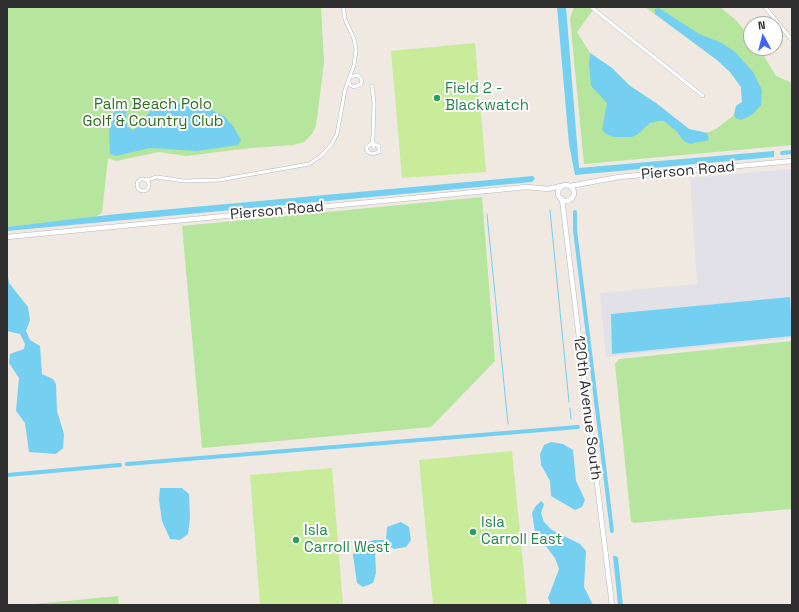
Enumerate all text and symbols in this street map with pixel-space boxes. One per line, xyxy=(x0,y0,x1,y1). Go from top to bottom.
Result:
north arrow xyxy=(743,16,783,56)
text: N xyxy=(757,18,766,32)
place label: Field 2 - Blackwatch xyxy=(445,80,529,115)
marker: Field 2 - Blackwatch xyxy=(432,93,442,103)
park label: Palm Beach Polo Golf & Country Club xyxy=(82,96,224,131)
street label: Pierson Road xyxy=(640,158,736,184)
street label: Pierson Road xyxy=(229,198,325,224)
street label: 120th Avenue South xyxy=(569,335,605,481)
place label: Isla Carroll East xyxy=(481,514,562,549)
place label: Isla Carroll West xyxy=(304,522,390,557)
marker: Isla Carroll East xyxy=(468,527,478,537)
marker: Isla Carroll West xyxy=(291,535,301,545)

